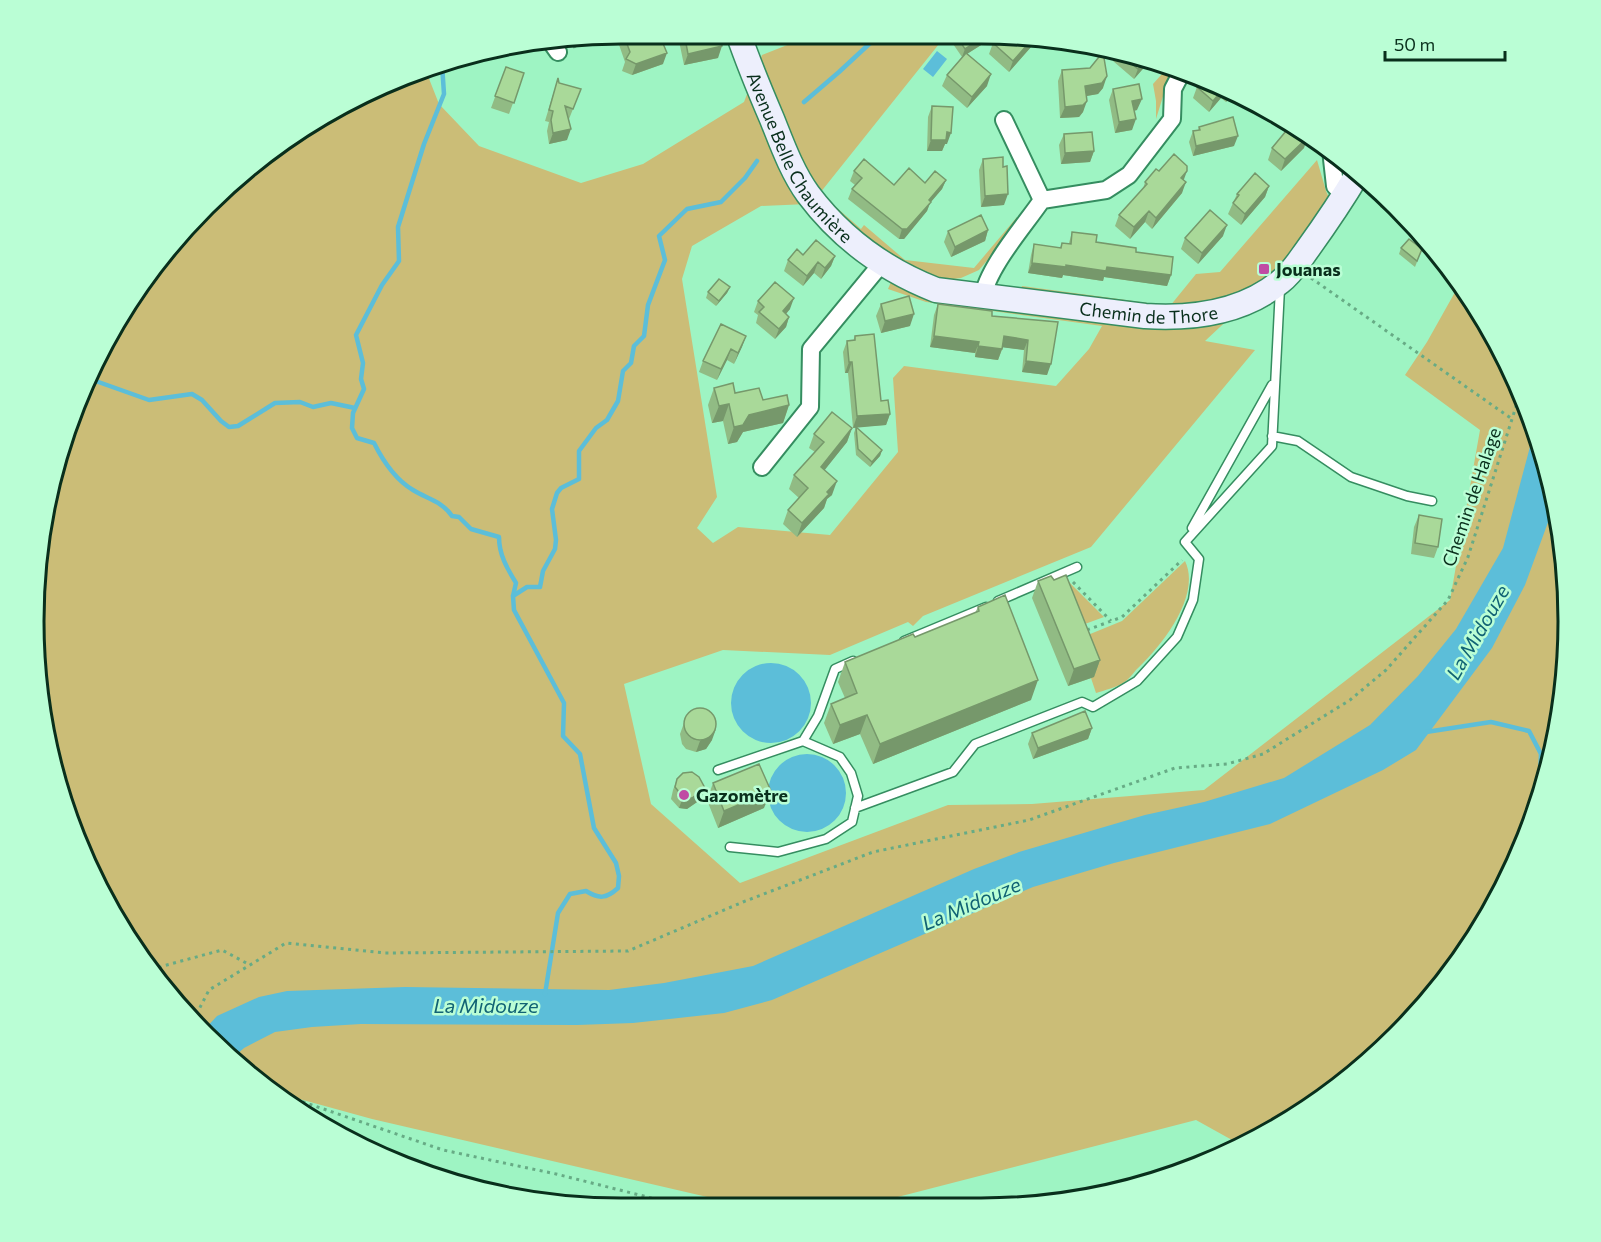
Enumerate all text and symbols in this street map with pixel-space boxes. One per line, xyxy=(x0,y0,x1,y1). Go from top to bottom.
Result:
scale bar xyxy=(1385,24,1505,62)
text: 50 m xyxy=(1394,33,1435,55)
street label: Avenue Belle Chaumière xyxy=(743,69,857,247)
place label: Jouanas xyxy=(1276,258,1341,280)
marker: Jouanas xyxy=(1257,262,1271,276)
street label: Chemin de Thore xyxy=(1078,297,1220,328)
street label: Chemin de Halage xyxy=(1437,425,1505,569)
water label: La Midouze xyxy=(1440,580,1514,684)
place label: Gazomètre xyxy=(696,784,788,806)
marker: Gazomètre xyxy=(677,788,691,802)
water label: La Midouze xyxy=(918,871,1024,935)
water label: La Midouze xyxy=(433,993,539,1017)

